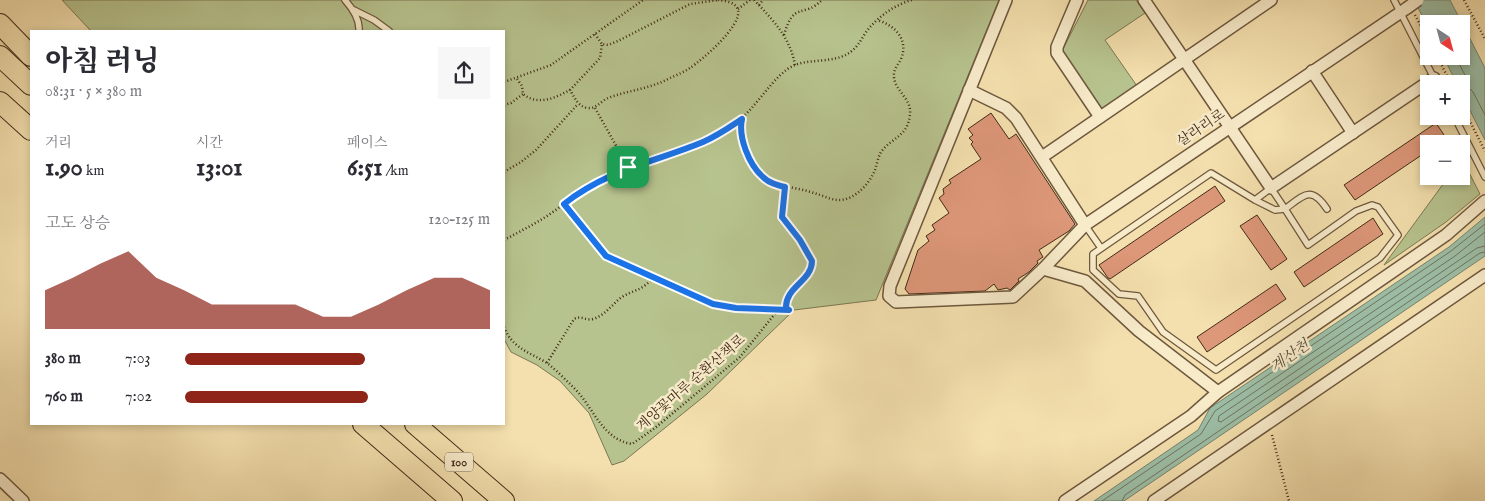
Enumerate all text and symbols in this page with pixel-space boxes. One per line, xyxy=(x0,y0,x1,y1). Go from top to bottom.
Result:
north arrow xyxy=(1420,15,1470,65)
map controls xyxy=(1420,15,1470,185)
text: 아침 러닝 xyxy=(45,45,159,80)
button: share xyxy=(438,47,490,99)
button: + xyxy=(1420,75,1470,125)
text: 08:31 · 5 × 380 m xyxy=(45,82,142,102)
street label: 살라리로 xyxy=(1174,105,1229,151)
text: 거리 xyxy=(45,134,72,152)
text: 시간 xyxy=(196,134,223,152)
text: 페이스 xyxy=(347,134,388,152)
button: − xyxy=(1420,135,1470,185)
pin xyxy=(607,146,649,188)
text: 1.90 xyxy=(45,152,83,184)
text: 13:01 xyxy=(196,152,243,184)
text: 6:51 xyxy=(347,152,383,184)
icon: arrive xyxy=(614,153,642,181)
text: km xyxy=(83,162,104,180)
text: /km xyxy=(383,162,409,180)
text: 120–125 m xyxy=(428,210,490,230)
text: 고도 상승 xyxy=(45,214,110,234)
street label: 계양꽃마루 순환산책로 xyxy=(633,331,749,435)
water label: 계산천 xyxy=(1267,335,1314,376)
text: 380 m xyxy=(45,349,81,369)
text: 7:03 xyxy=(125,349,151,369)
text: 760 m xyxy=(45,387,83,407)
text: 7:02 xyxy=(125,387,152,407)
road number: 100 xyxy=(445,452,473,472)

